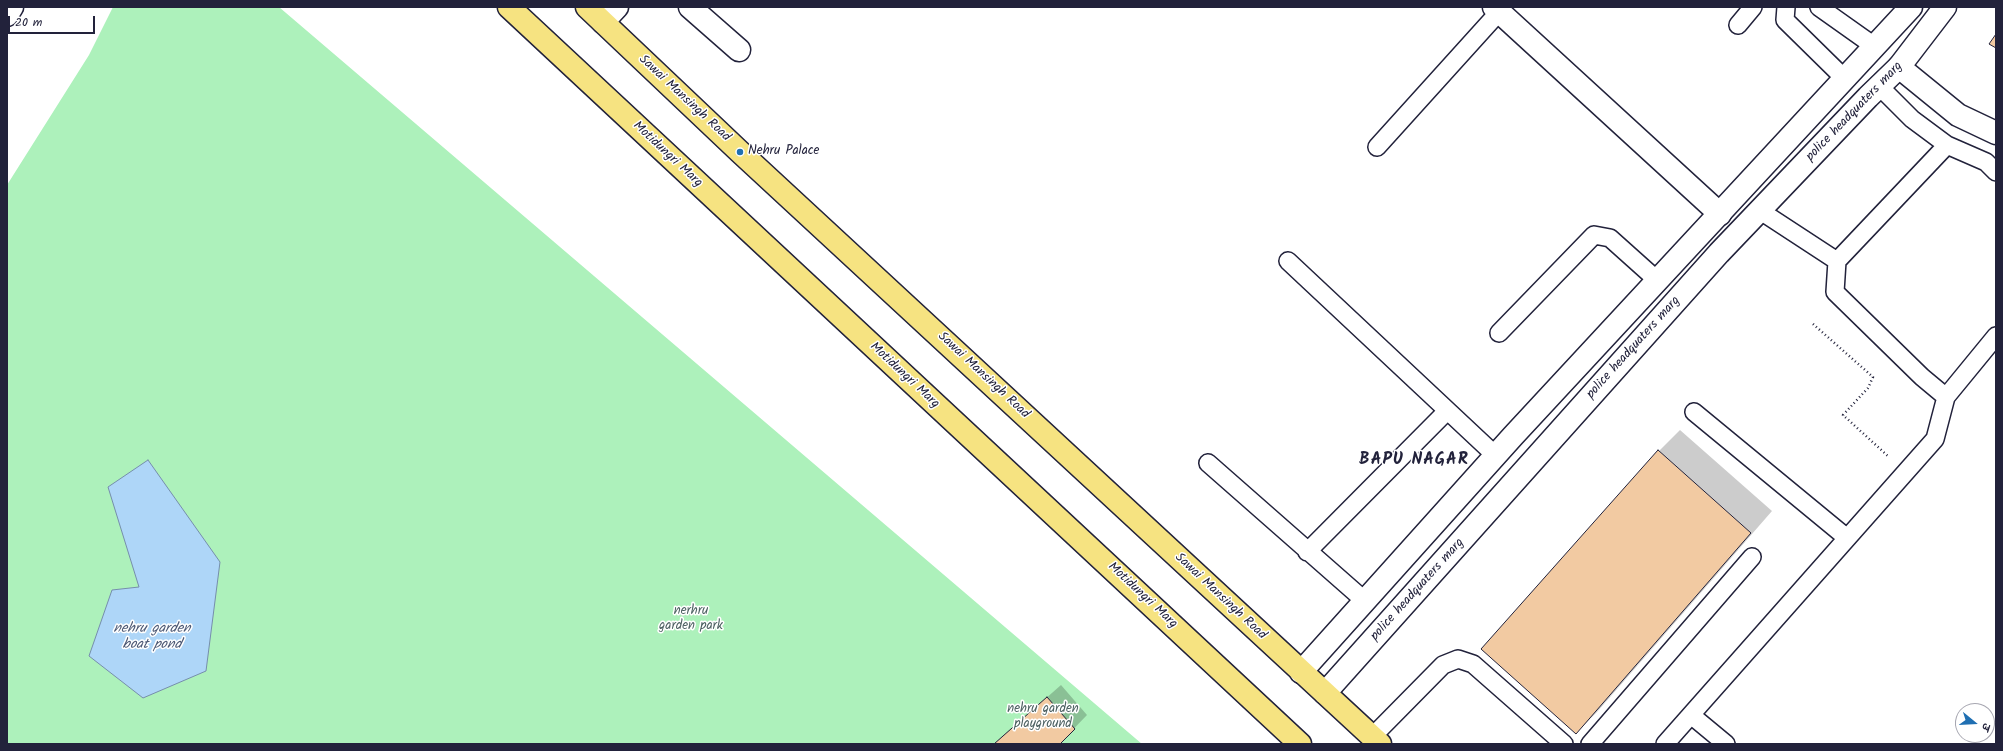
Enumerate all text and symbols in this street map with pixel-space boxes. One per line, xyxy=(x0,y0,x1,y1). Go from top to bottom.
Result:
scale bar xyxy=(10,8,97,34)
text: 20 m xyxy=(15,13,42,32)
street label: Sawai Mansingh Road xyxy=(635,53,733,145)
street label: police headquaters marg xyxy=(1804,59,1906,165)
street label: Motidungri Marg xyxy=(629,119,705,191)
place label: Nehru Palace xyxy=(748,144,819,160)
marker: Nehru Palace xyxy=(735,147,745,157)
street label: police headquaters marg xyxy=(1584,294,1684,402)
street label: Sawai Mansingh Road xyxy=(934,330,1032,422)
street label: Motidungri Marg xyxy=(866,340,942,412)
district label: BAPU NAGAR xyxy=(1359,451,1469,471)
street label: police headquaters marg xyxy=(1368,536,1468,644)
street label: Sawai Mansingh Road xyxy=(1171,551,1269,643)
street label: Motidungri Marg xyxy=(1104,560,1180,632)
park label: nerhru garden park xyxy=(659,604,723,635)
water label: nehru garden boat pond xyxy=(114,622,190,654)
park label: nehru garden playground xyxy=(1007,702,1079,733)
north arrow xyxy=(1955,703,1995,743)
text: उ xyxy=(1976,720,1995,732)

